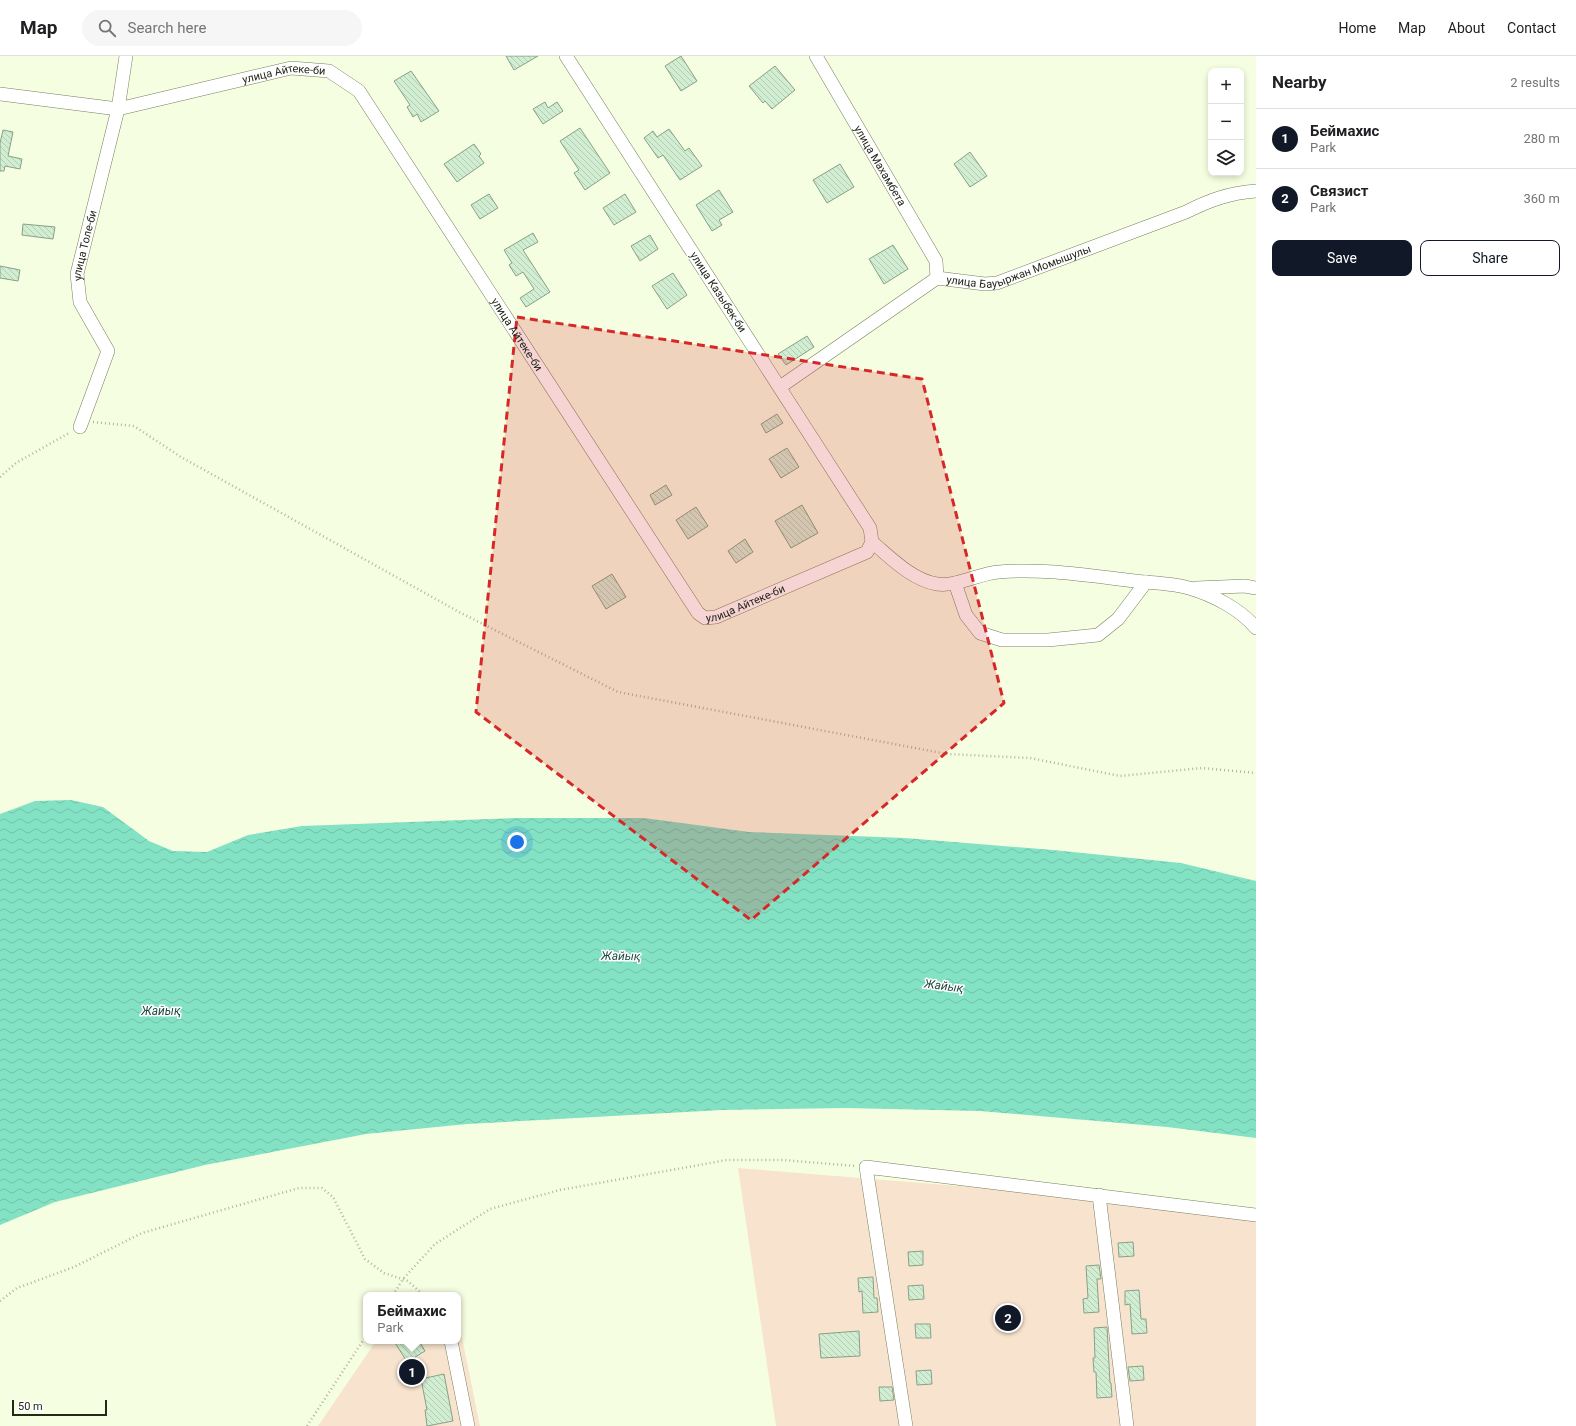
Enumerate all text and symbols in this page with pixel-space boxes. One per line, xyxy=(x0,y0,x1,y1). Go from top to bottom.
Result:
search box xyxy=(82,10,362,46)
text: Map xyxy=(20,16,58,39)
icon: search xyxy=(96,17,118,39)
text: Search here xyxy=(128,19,206,37)
text: Home xyxy=(1338,20,1376,36)
text: Map xyxy=(1398,20,1426,36)
text: About xyxy=(1448,20,1485,36)
text: Contact xyxy=(1507,20,1556,36)
street label: улица Айтеке-би xyxy=(241,61,326,86)
map controls xyxy=(1208,68,1244,176)
button: + xyxy=(1208,68,1244,104)
text: Nearby xyxy=(1272,72,1327,92)
text: 2 results xyxy=(1510,75,1560,90)
button: − xyxy=(1208,104,1244,140)
text: Беймахис xyxy=(1310,122,1379,140)
street label: улица Махамбета xyxy=(851,123,909,208)
text: 1 xyxy=(1281,131,1289,146)
text: 280 m xyxy=(1523,131,1560,146)
button: layers xyxy=(1208,140,1244,176)
text: Park xyxy=(1310,140,1336,155)
text: Связист xyxy=(1310,182,1368,200)
text: 2 xyxy=(1281,191,1289,206)
text: 360 m xyxy=(1523,191,1560,206)
text: Park xyxy=(1310,200,1336,215)
street label: улица Толе-би xyxy=(70,209,99,282)
button: Save xyxy=(1272,240,1412,276)
button: Share xyxy=(1420,240,1560,276)
street label: улица Бауыржан Момышулы xyxy=(946,242,1093,291)
street label: улица Казыбек-би xyxy=(687,249,749,335)
street label: улица Айтеке-би xyxy=(489,295,545,373)
street label: улица Айтеке-би xyxy=(705,582,787,624)
your location xyxy=(507,832,527,852)
water label: Жайық xyxy=(600,949,641,963)
water label: Жайық xyxy=(922,977,965,995)
water label: Жайық xyxy=(140,1004,181,1018)
popup xyxy=(363,1292,461,1344)
text: Беймахис xyxy=(377,1302,447,1320)
pin: 2 xyxy=(995,1303,1021,1333)
text: Park xyxy=(377,1320,404,1335)
pin: 1 xyxy=(399,1357,425,1387)
scale bar xyxy=(12,1398,107,1417)
text: 50 m xyxy=(18,1400,43,1413)

